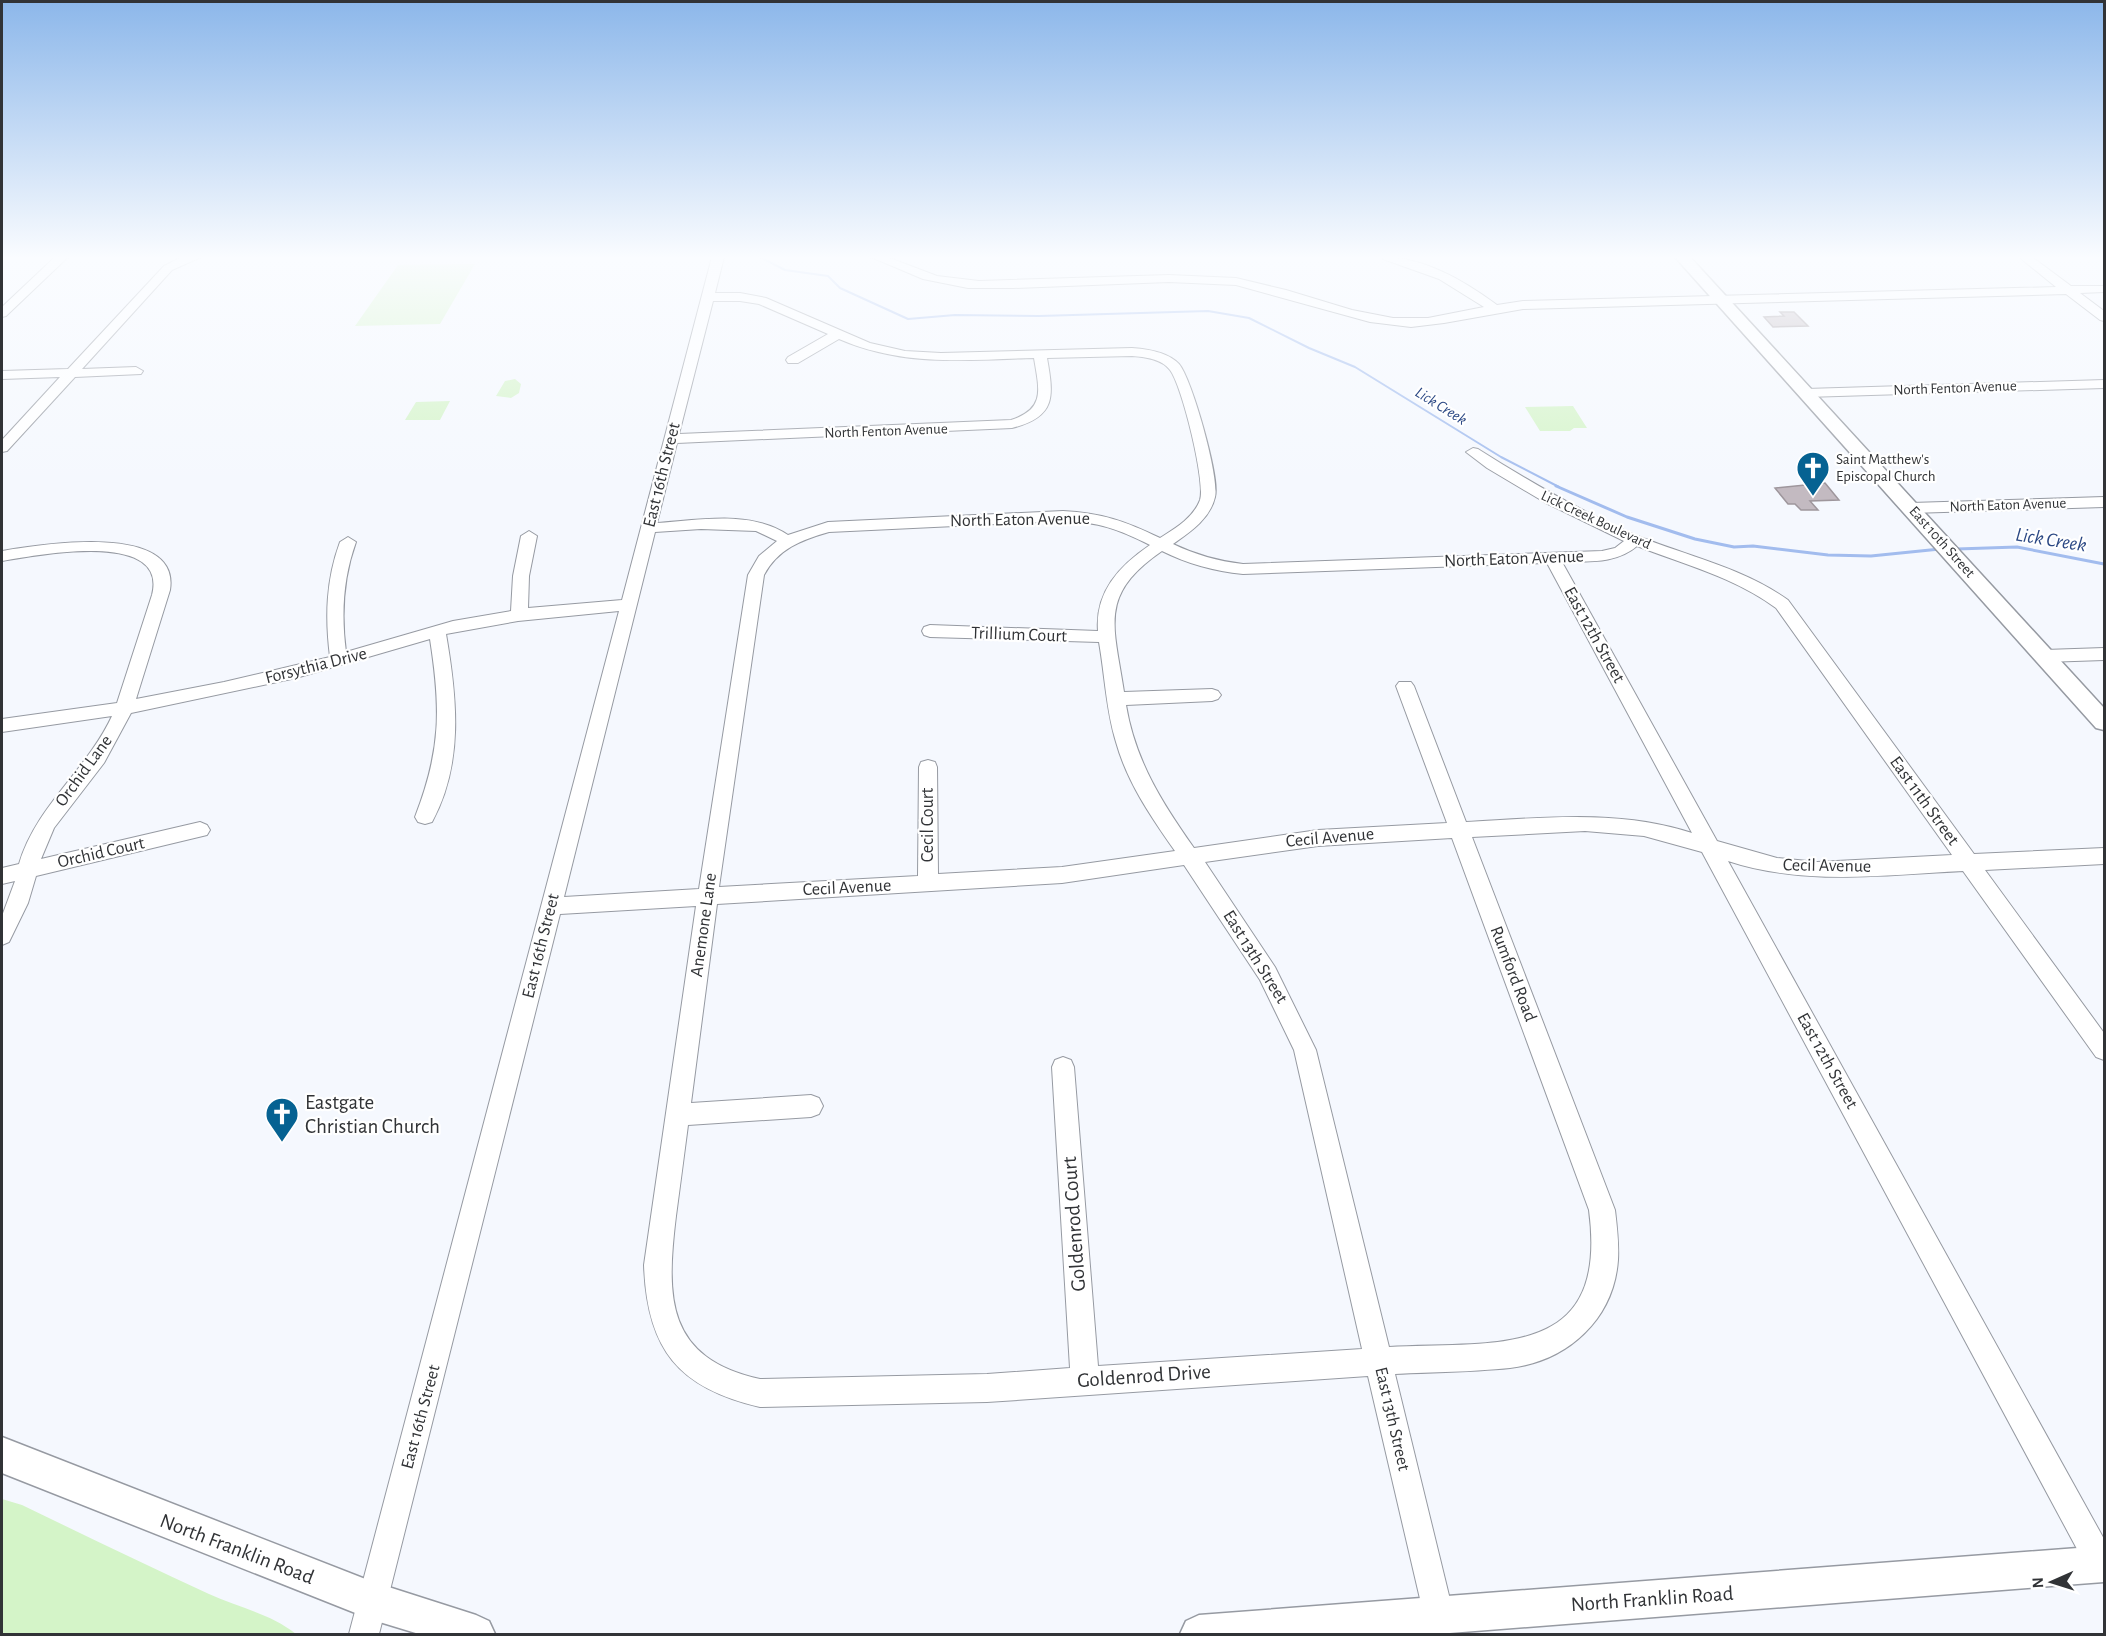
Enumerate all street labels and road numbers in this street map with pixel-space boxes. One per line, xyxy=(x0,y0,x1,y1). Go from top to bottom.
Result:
street label: North Fenton Avenue xyxy=(1893,378,2017,398)
street label: East 16th Street xyxy=(640,421,684,529)
street label: North Fenton Avenue xyxy=(824,421,948,441)
street label: Lick Creek Boulevard xyxy=(1539,488,1654,552)
street label: North Eaton Avenue xyxy=(1949,495,2067,515)
street label: East 10th Street xyxy=(1906,503,1978,581)
street label: North Eaton Avenue xyxy=(950,510,1090,530)
street label: North Eaton Avenue xyxy=(1444,548,1584,570)
street label: East 12th Street xyxy=(1560,584,1628,686)
street label: Trillium Court xyxy=(971,624,1067,646)
street label: Forsythia Drive xyxy=(263,645,369,687)
street label: Orchid Lane xyxy=(52,732,116,810)
street label: East 11th Street xyxy=(1886,753,1962,849)
street label: Cecil Court xyxy=(919,788,937,862)
street label: Cecil Avenue xyxy=(1285,825,1375,851)
street label: Orchid Court xyxy=(56,834,146,872)
street label: Cecil Avenue xyxy=(1783,856,1871,876)
street label: Anemone Lane xyxy=(688,872,720,978)
street label: Cecil Avenue xyxy=(802,877,892,899)
street label: East 16th Street xyxy=(519,892,563,1000)
street label: East 13th Street xyxy=(1219,907,1291,1007)
street label: Rumford Road xyxy=(1487,924,1539,1024)
street label: East 12th Street xyxy=(1793,1010,1861,1112)
street label: Goldenrod Court xyxy=(1059,1156,1089,1292)
street label: Goldenrod Drive xyxy=(1076,1361,1212,1391)
street label: East 16th Street xyxy=(398,1363,444,1471)
street label: East 13th Street xyxy=(1371,1365,1413,1473)
street label: North Franklin Road xyxy=(157,1510,317,1588)
street label: North Franklin Road xyxy=(1570,1583,1734,1615)

